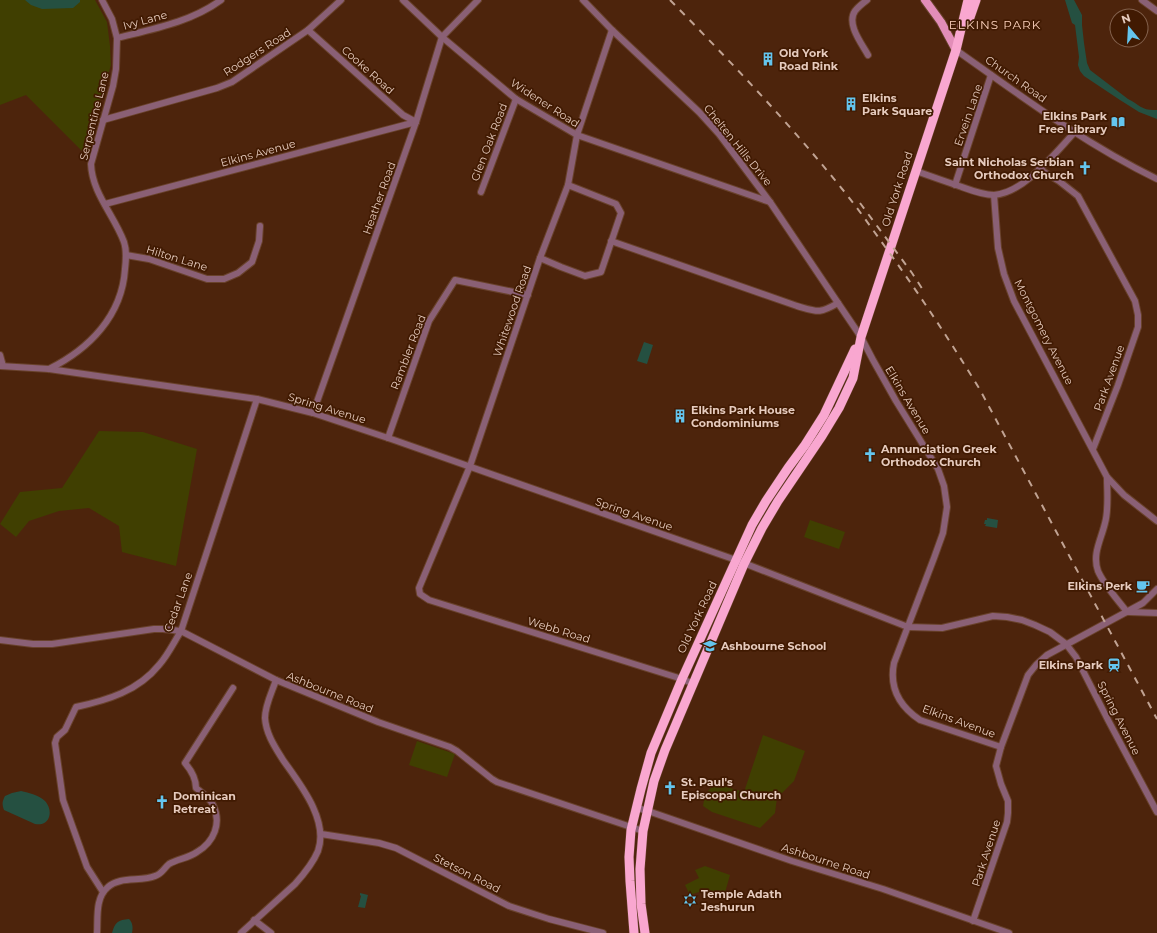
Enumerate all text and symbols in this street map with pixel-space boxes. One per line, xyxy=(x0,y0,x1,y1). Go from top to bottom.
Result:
street label: Ivy Lane xyxy=(121,7,169,33)
north arrow xyxy=(1109,8,1149,48)
text: N xyxy=(1120,10,1132,27)
district label: ELKINS PARK xyxy=(949,17,1041,32)
street label: Rodgers Road xyxy=(221,25,293,79)
street label: Cooke Road xyxy=(339,43,397,97)
place label: Old York Road Rink xyxy=(779,46,839,73)
building icon: Old York Road Rink xyxy=(760,51,776,67)
street label: Church Road xyxy=(982,53,1050,105)
street label: Serpentine Lane xyxy=(76,70,112,162)
street label: Widener Road xyxy=(508,76,582,130)
street label: Ervein Lane xyxy=(951,82,985,148)
place label: Elkins Park Square xyxy=(862,91,932,118)
building icon: Elkins Park Square xyxy=(843,96,859,112)
street label: Glen Oak Road xyxy=(468,101,510,183)
street label: Chelten Hills Drive xyxy=(701,101,775,189)
place label: Elkins Park Free Library xyxy=(1038,109,1108,136)
library icon: Elkins Park Free Library xyxy=(1110,114,1126,130)
street label: Elkins Avenue xyxy=(219,136,297,170)
street label: Old York Road xyxy=(878,150,916,228)
place label: Saint Nicholas Serbian Orthodox Church xyxy=(945,155,1074,182)
street label: Heather Road xyxy=(359,160,399,236)
church icon: Saint Nicholas Serbian Orthodox Church xyxy=(1077,160,1093,176)
street label: Hilton Lane xyxy=(145,242,210,274)
street label: Whitewood Road xyxy=(490,264,534,358)
street label: Montgomery Avenue xyxy=(1011,277,1077,387)
street label: Rambler Road xyxy=(387,313,429,391)
street label: Park Avenue xyxy=(1091,343,1128,413)
street label: Elkins Avenue xyxy=(882,363,934,437)
street label: Spring Avenue xyxy=(286,389,368,427)
place label: Elkins Park House Condominiums xyxy=(691,403,795,430)
building icon: Elkins Park House Condominiums xyxy=(672,408,688,424)
place label: Annunciation Greek Orthodox Church xyxy=(880,442,997,469)
church icon: Annunciation Greek Orthodox Church xyxy=(862,447,878,463)
street label: Spring Avenue xyxy=(593,494,675,534)
street label: Cedar Lane xyxy=(161,570,195,634)
cafe icon: Elkins Perk xyxy=(1135,578,1151,594)
street label: Old York Road xyxy=(674,579,720,655)
place label: Elkins Perk xyxy=(1067,579,1133,593)
street label: Webb Road xyxy=(526,614,592,646)
school or university icon: Ashbourne School xyxy=(702,638,718,654)
place label: Ashbourne School xyxy=(720,639,826,653)
station icon: Elkins Park xyxy=(1106,657,1122,673)
place label: Elkins Park xyxy=(1039,658,1104,672)
street label: Ashbourne Road xyxy=(285,668,375,716)
street label: Spring Avenue xyxy=(1094,679,1144,758)
street label: Elkins Avenue xyxy=(920,701,998,741)
place label: St. Paul's Episcopal Church xyxy=(681,775,781,802)
church icon: St. Paul's Episcopal Church xyxy=(662,780,678,796)
place label: Dominican Retreat xyxy=(173,789,236,816)
church icon: Dominican Retreat xyxy=(154,794,170,810)
street label: Park Avenue xyxy=(969,817,1004,888)
street label: Ashbourne Road xyxy=(780,840,872,882)
street label: Stetson Road xyxy=(431,850,503,896)
place label: Temple Adath Jeshurun xyxy=(700,887,782,914)
synagogue icon: Temple Adath Jeshurun xyxy=(682,892,698,908)

